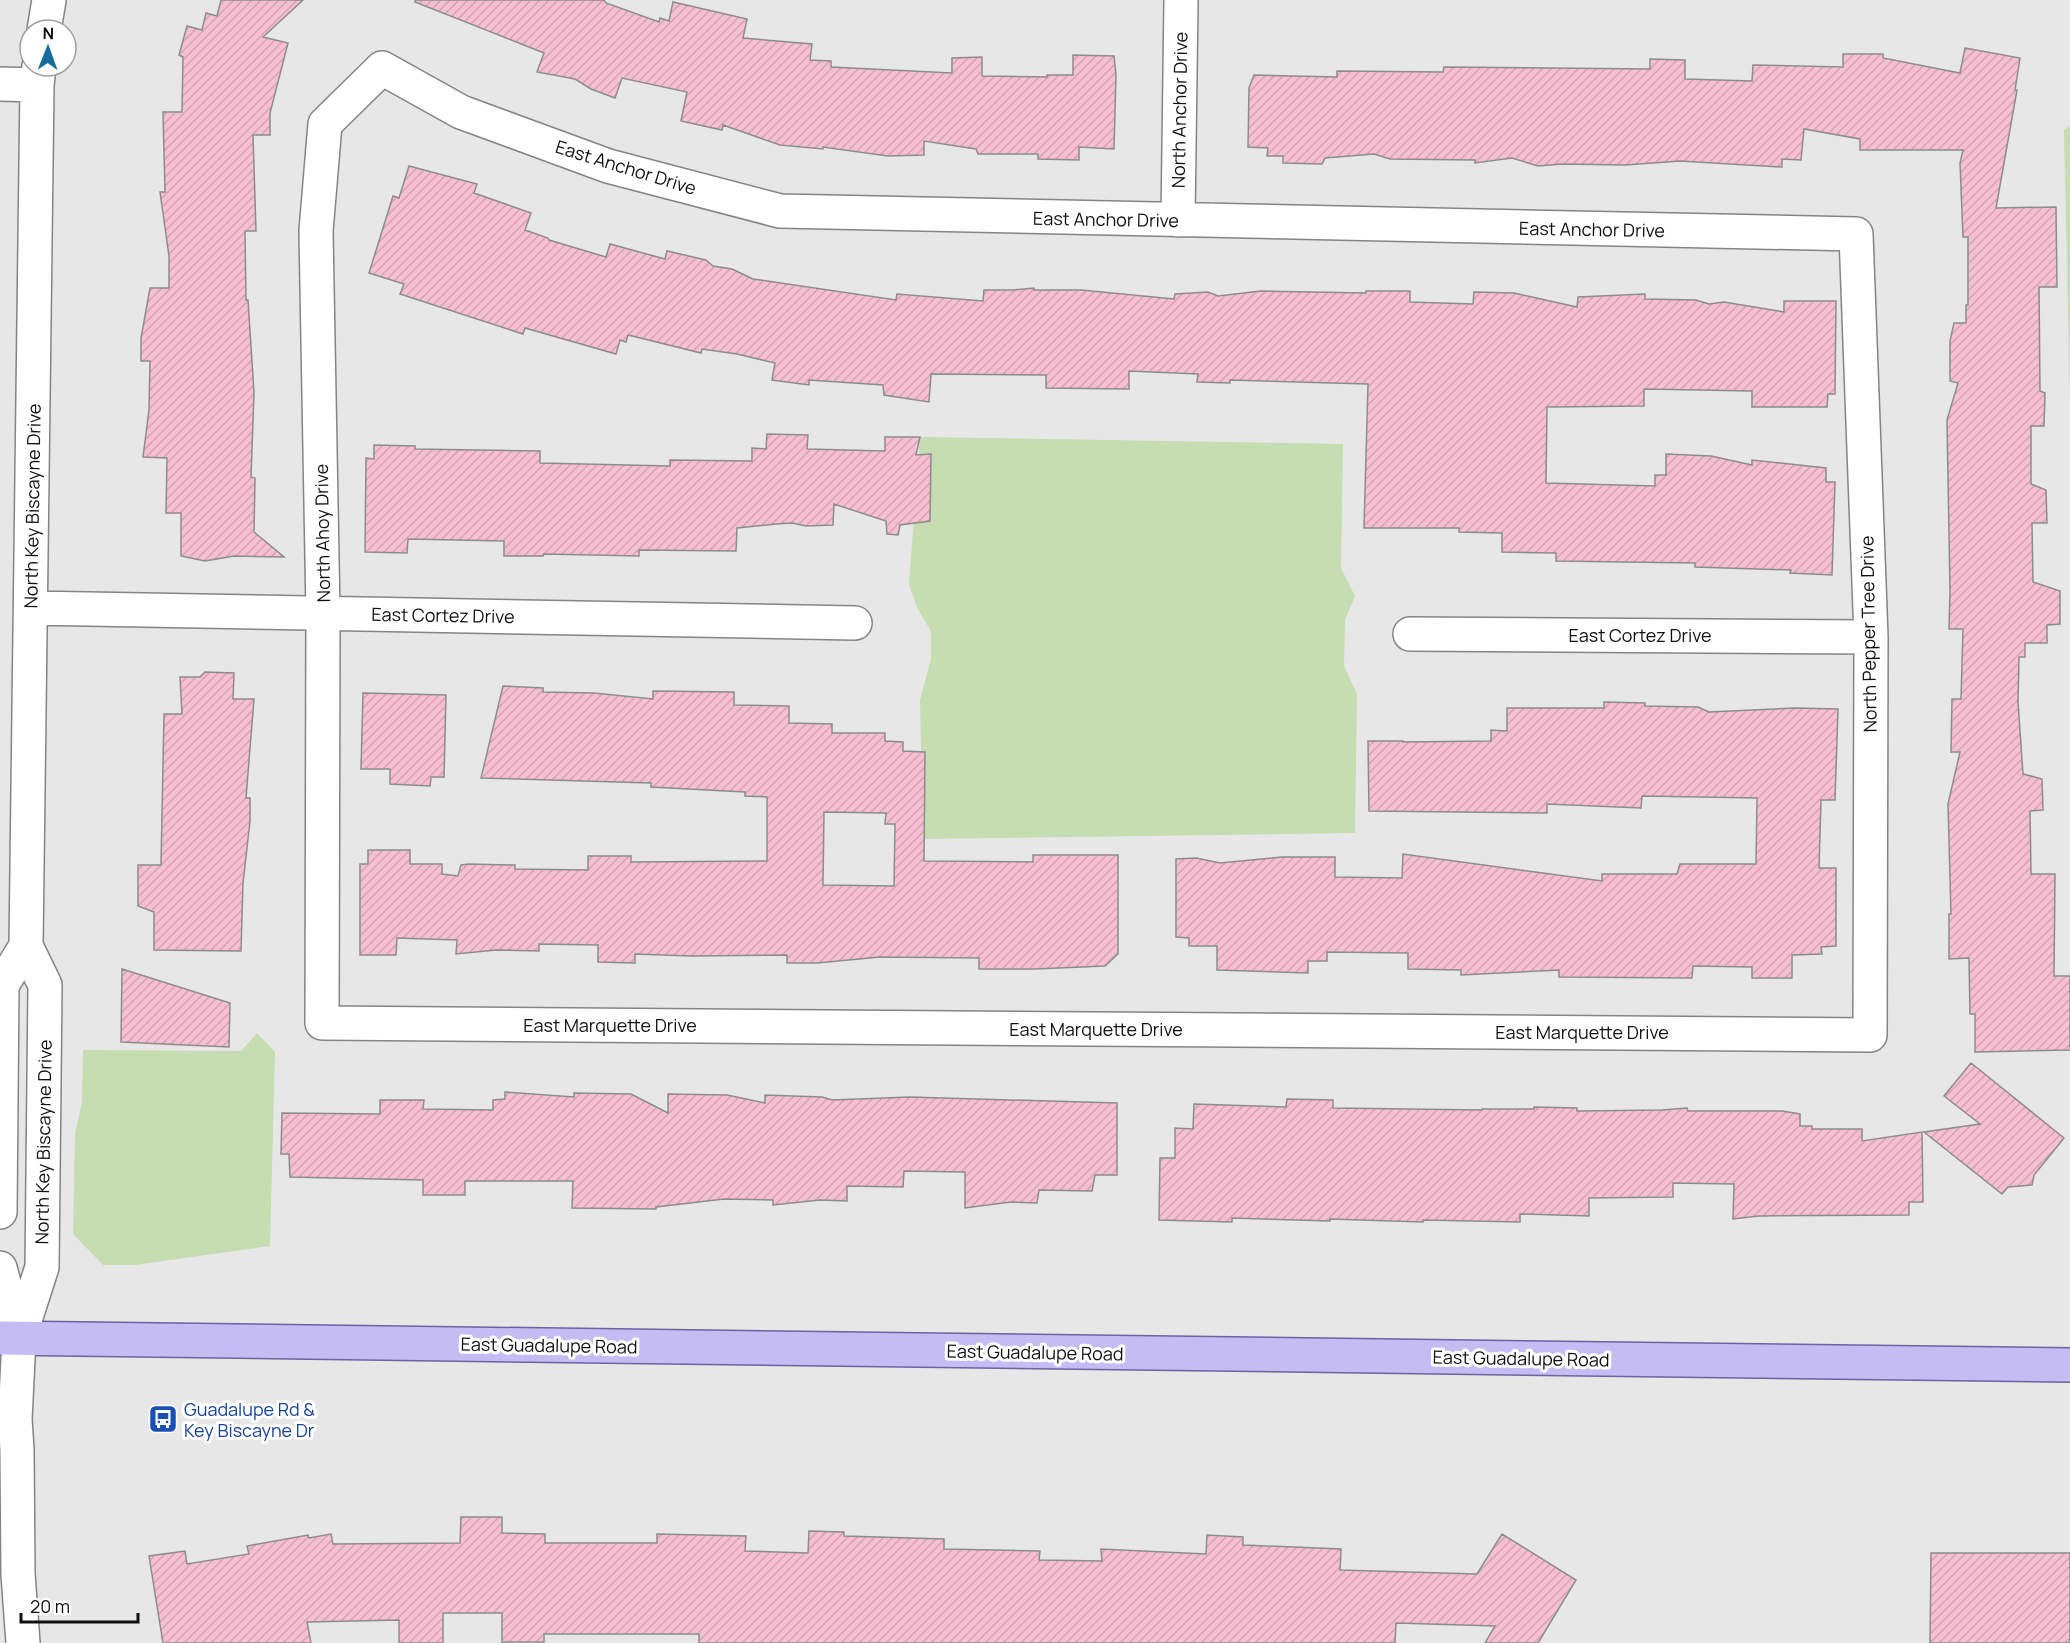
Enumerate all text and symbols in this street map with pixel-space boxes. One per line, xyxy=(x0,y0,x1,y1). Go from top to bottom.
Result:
north arrow xyxy=(18,18,78,78)
text: N xyxy=(42,22,54,44)
street label: North Anchor Drive xyxy=(1166,32,1192,188)
street label: East Anchor Drive xyxy=(553,134,699,200)
street label: East Anchor Drive xyxy=(1033,206,1179,232)
street label: East Anchor Drive xyxy=(1519,216,1665,242)
street label: North Key Biscayne Drive xyxy=(18,403,46,609)
street label: North Ahoy Drive xyxy=(309,464,335,602)
street label: North Pepper Tree Drive xyxy=(1854,535,1882,733)
street label: East Cortez Drive xyxy=(371,602,515,628)
street label: East Cortez Drive xyxy=(1568,623,1712,647)
street label: East Marquette Drive xyxy=(523,1013,697,1037)
street label: East Marquette Drive xyxy=(1009,1017,1183,1041)
street label: East Marquette Drive xyxy=(1495,1020,1669,1044)
street label: North Key Biscayne Drive xyxy=(29,1039,57,1245)
street label: East Guadalupe Road xyxy=(460,1331,638,1359)
street label: East Guadalupe Road xyxy=(946,1338,1124,1366)
street label: East Guadalupe Road xyxy=(1432,1344,1610,1372)
place label: Guadalupe Rd & Key Biscayne Dr xyxy=(184,1397,315,1442)
bus stop icon: Guadalupe Rd & Key Biscayne Dr xyxy=(147,1403,179,1435)
scale bar xyxy=(21,1586,138,1624)
text: 20 m xyxy=(30,1594,70,1618)

